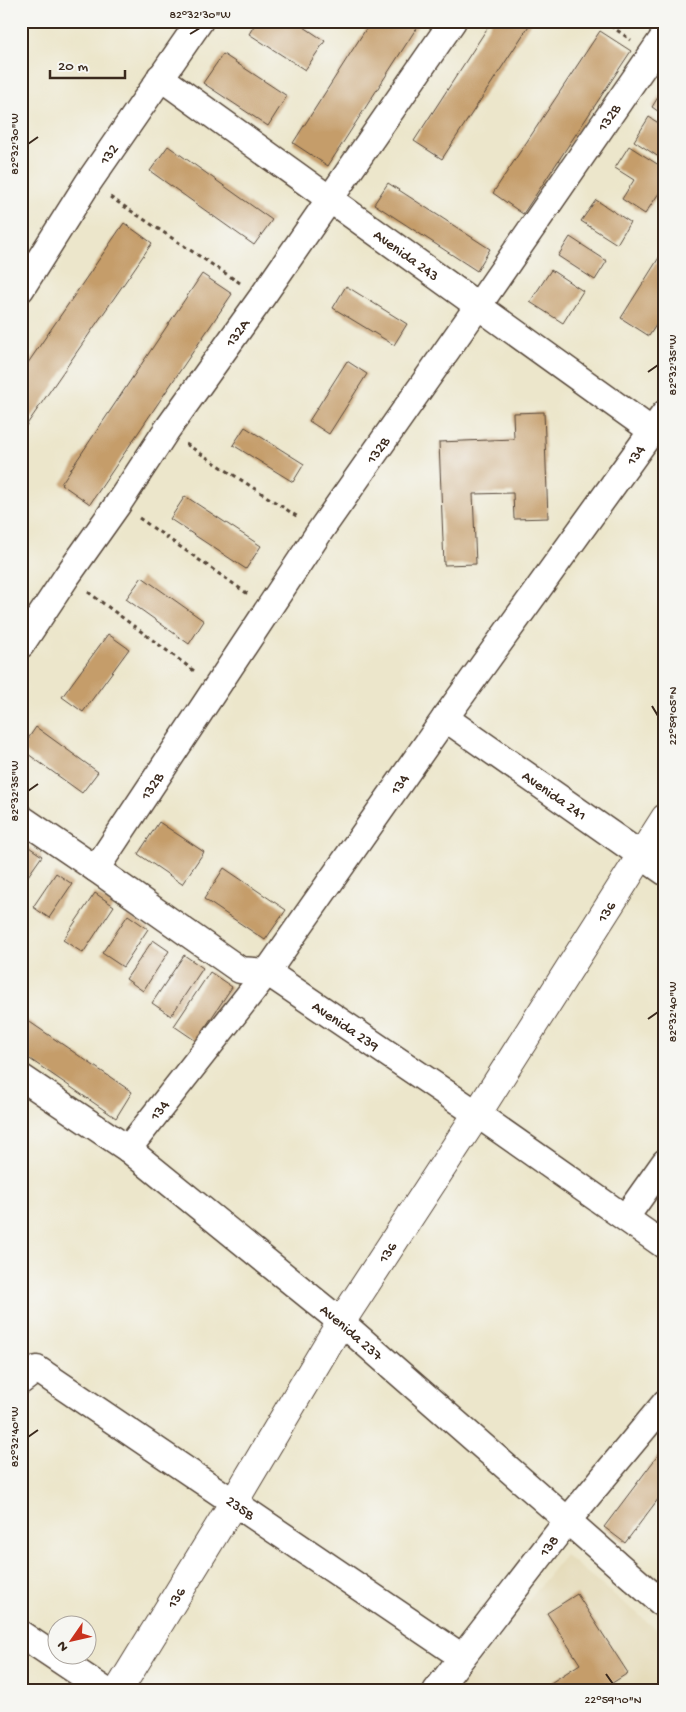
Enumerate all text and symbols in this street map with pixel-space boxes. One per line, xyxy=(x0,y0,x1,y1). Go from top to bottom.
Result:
text: 82°32'30"W xyxy=(169,9,231,23)
scale bar xyxy=(50,48,125,80)
text: 20 m xyxy=(58,58,88,76)
street label: 132B xyxy=(594,101,626,136)
text: 82°32'30"W xyxy=(9,113,23,175)
street label: 132 xyxy=(96,141,123,170)
street label: Avenida 243 xyxy=(369,227,442,286)
street label: 132A xyxy=(222,315,255,352)
text: 82°32'35"W xyxy=(667,335,681,395)
street label: 132B xyxy=(363,433,395,469)
street label: 134 xyxy=(623,442,650,470)
text: 22°59'05"N xyxy=(667,687,681,745)
text: 82°32'35"W xyxy=(9,761,23,821)
street label: Avenida 241 xyxy=(518,768,589,825)
street label: 132B xyxy=(137,769,169,805)
street label: 134 xyxy=(387,771,414,799)
street label: 136 xyxy=(594,898,621,927)
text: 82°32'40"W xyxy=(667,982,681,1042)
street label: Avenida 239 xyxy=(308,998,382,1056)
street label: 134 xyxy=(146,1097,174,1126)
street label: 136 xyxy=(375,1239,402,1268)
street label: Avenida 237 xyxy=(315,1301,387,1366)
text: 82°32'40"W xyxy=(9,1407,23,1467)
street label: 235B xyxy=(222,1493,258,1525)
street label: 138 xyxy=(536,1532,564,1562)
street label: 136 xyxy=(163,1584,191,1613)
north arrow xyxy=(48,1614,98,1664)
text: N xyxy=(54,1637,73,1654)
text: 22°59'10"N xyxy=(584,1694,642,1708)

